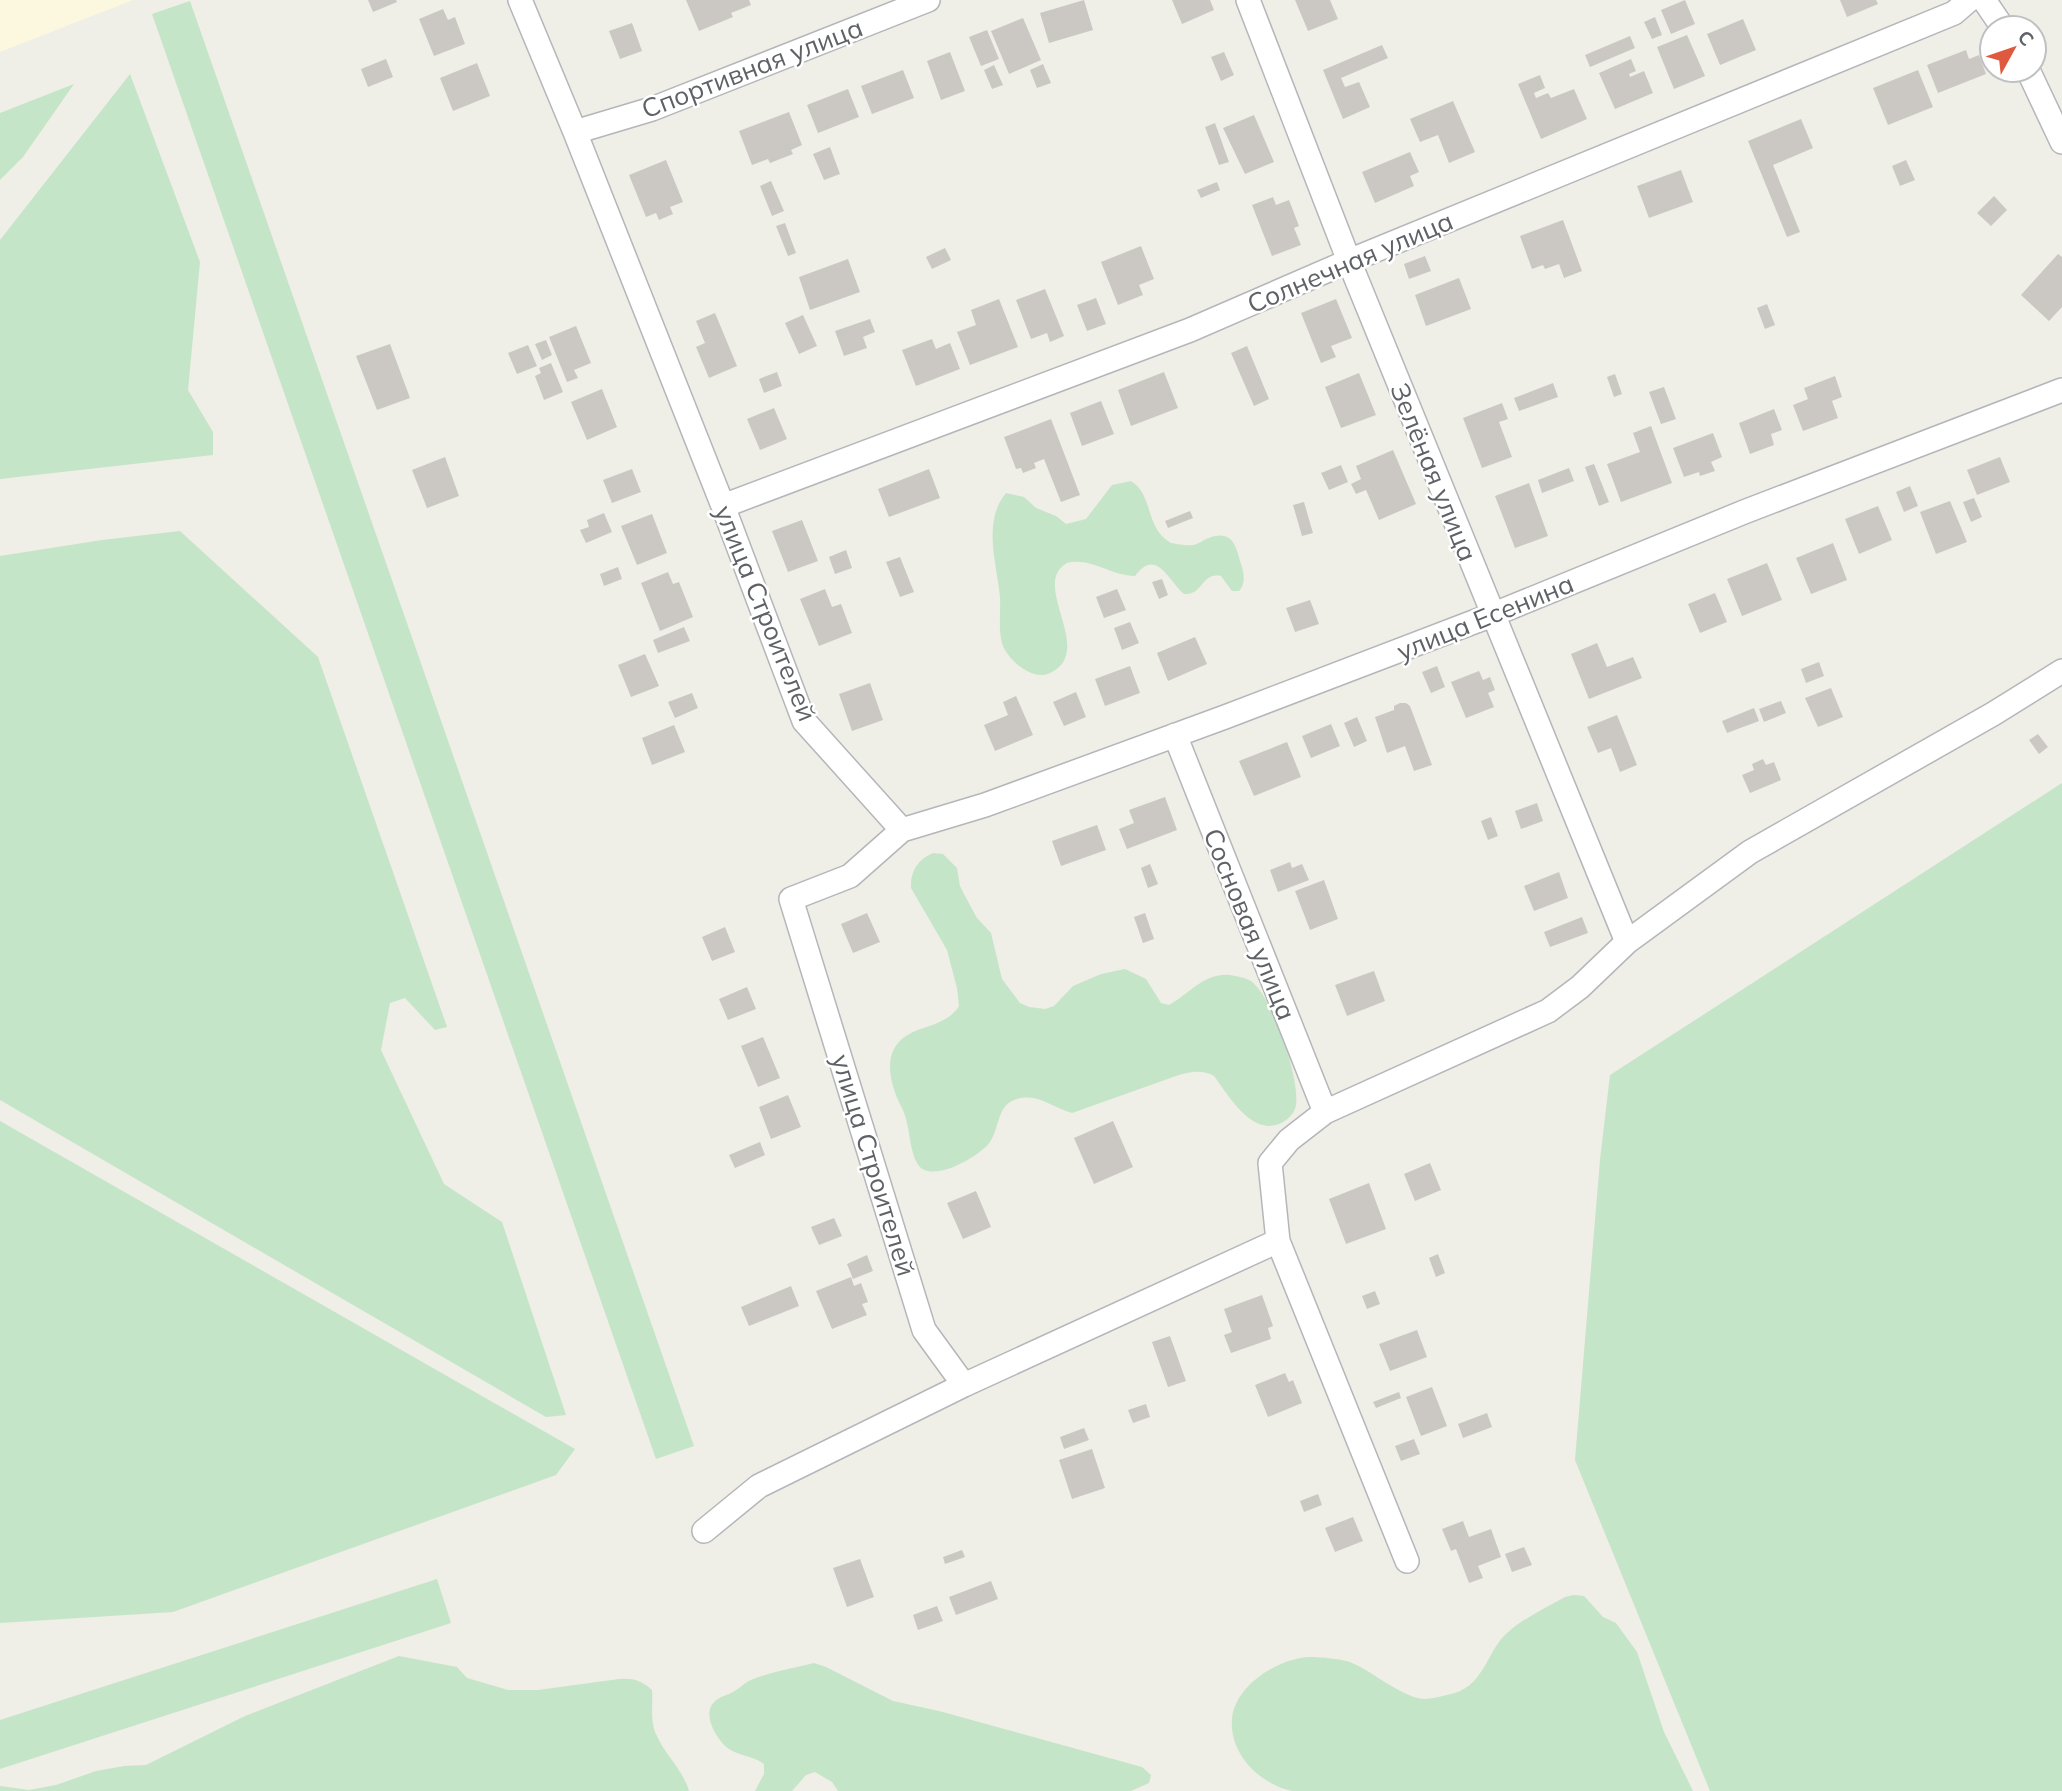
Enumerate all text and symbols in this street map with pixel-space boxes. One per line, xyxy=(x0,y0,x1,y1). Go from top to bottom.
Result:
street label: Спортивная улица xyxy=(637,11,867,125)
north arrow xyxy=(1978,14,2048,84)
text: С xyxy=(2013,25,2039,51)
street label: Солнечная улица xyxy=(1242,204,1458,320)
street label: Зелёная улица xyxy=(1383,378,1485,566)
street label: улица Строителей xyxy=(708,500,824,726)
street label: улица Есенина xyxy=(1392,567,1578,667)
street label: Сосновая улица xyxy=(1197,823,1303,1025)
street label: улица Строителей xyxy=(825,1050,923,1280)

